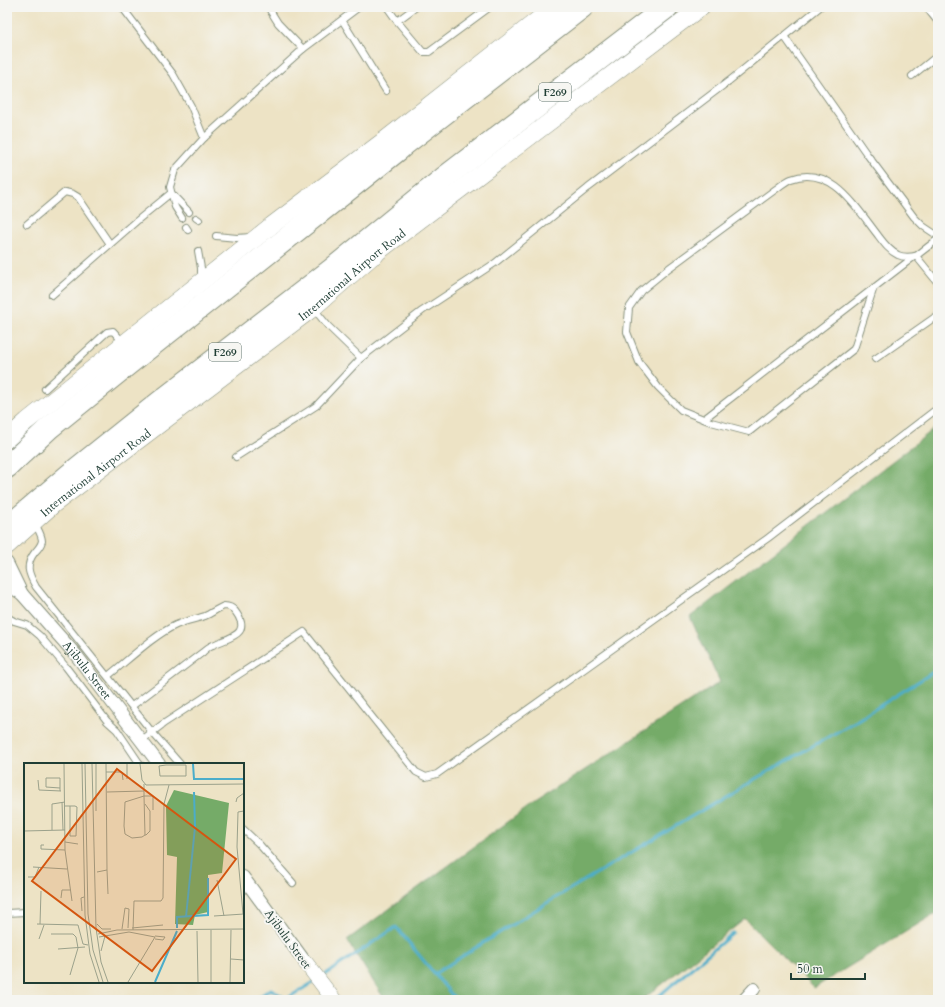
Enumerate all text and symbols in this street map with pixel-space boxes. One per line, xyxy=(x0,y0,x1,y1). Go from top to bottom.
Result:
road number: F269 xyxy=(539,83,571,101)
street label: International Airport Road xyxy=(295,225,410,324)
road number: F269 xyxy=(209,343,241,361)
street label: International Airport Road xyxy=(37,425,155,521)
street label: Ajibulu Street xyxy=(59,637,115,703)
inset map xyxy=(24,763,244,983)
street label: Ajibulu Street xyxy=(261,906,315,972)
scale bar xyxy=(791,955,865,981)
text: 50 m xyxy=(797,961,824,977)

